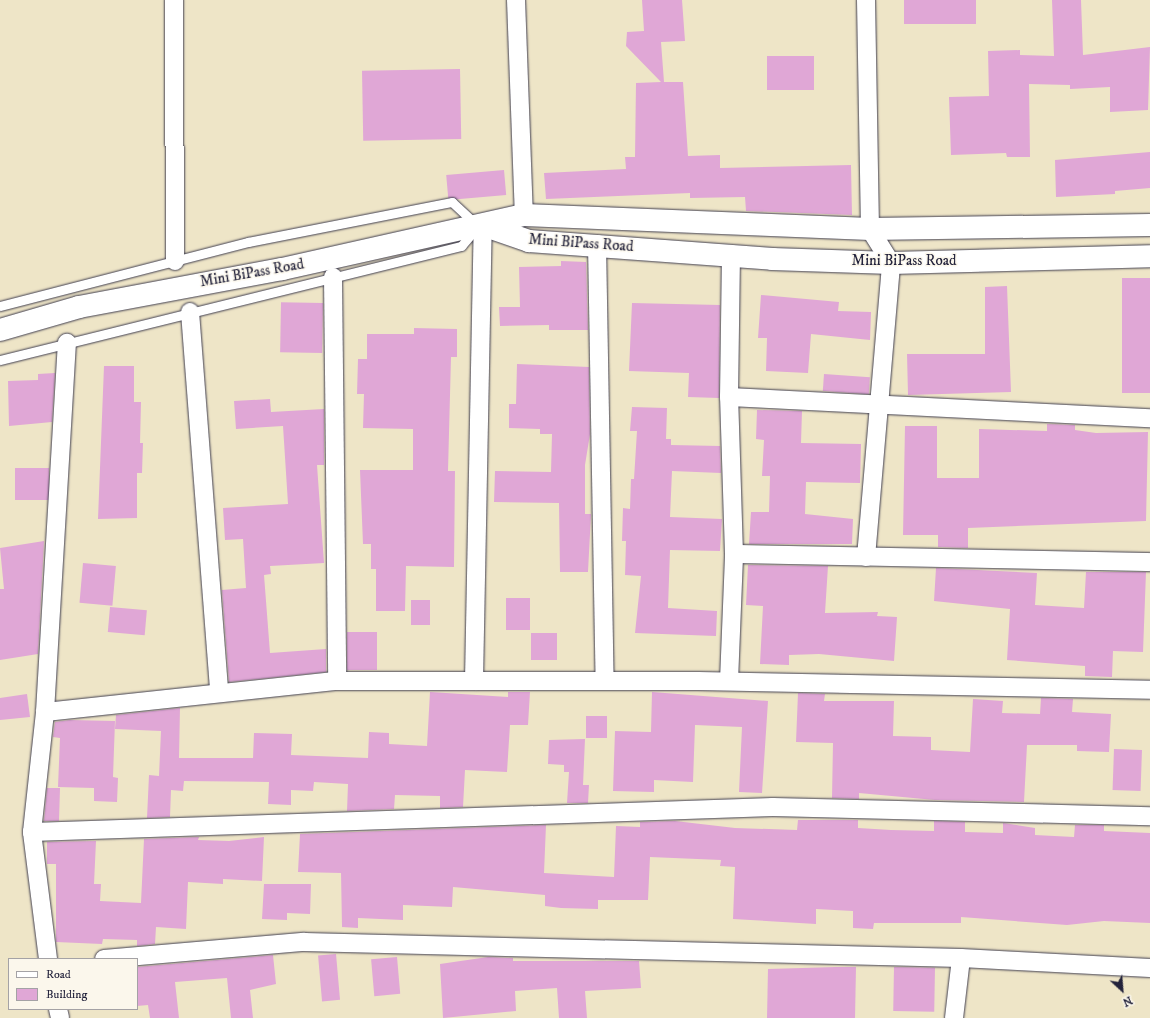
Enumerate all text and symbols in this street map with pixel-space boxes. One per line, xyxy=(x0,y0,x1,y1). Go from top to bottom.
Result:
street label: Mini BiPass Road xyxy=(528,230,634,256)
street label: Mini BiPass Road xyxy=(851,252,957,270)
street label: Mini BiPass Road xyxy=(199,255,305,291)
legend xyxy=(8,958,138,1010)
text: Road xyxy=(46,967,71,982)
north arrow xyxy=(1102,970,1142,1010)
text: Building xyxy=(46,987,87,1002)
text: N xyxy=(1120,993,1134,1009)

